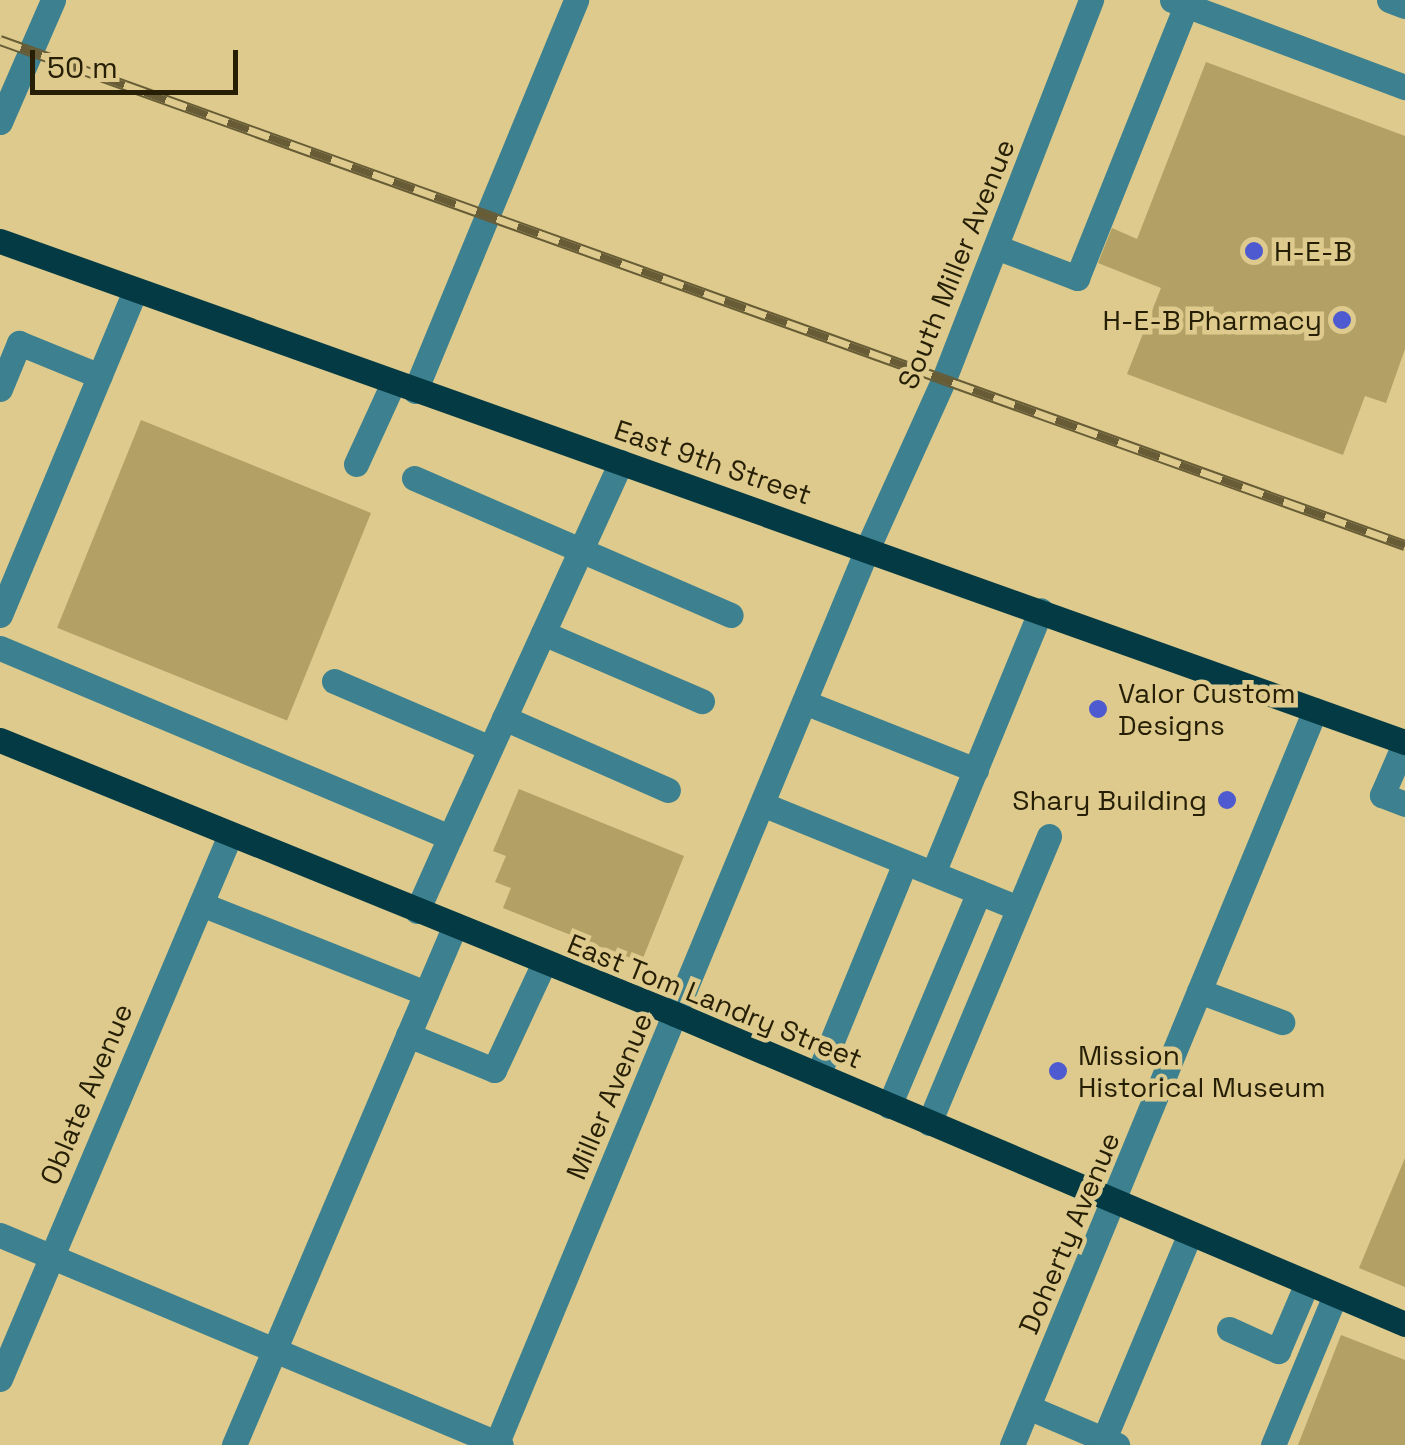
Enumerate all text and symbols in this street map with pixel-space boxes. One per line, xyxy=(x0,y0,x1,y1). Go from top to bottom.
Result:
scale bar xyxy=(35,30,242,92)
text: 50 m xyxy=(47,48,118,87)
street label: South Miller Avenue xyxy=(890,134,1022,394)
place label: H-E-B xyxy=(1274,234,1352,268)
marker: H-E-B xyxy=(1243,240,1265,262)
place label: H-E-B Pharmacy xyxy=(1102,303,1322,337)
marker: H-E-B Pharmacy xyxy=(1331,309,1353,331)
street label: East 9th Street xyxy=(610,413,816,511)
place label: Valor Custom Designs xyxy=(1118,676,1296,742)
marker: Valor Custom Designs xyxy=(1087,698,1109,720)
place label: Shary Building xyxy=(1012,783,1207,817)
marker: Shary Building xyxy=(1216,789,1238,811)
street label: East Tom Landry Street xyxy=(562,926,868,1076)
street label: Oblate Avenue xyxy=(33,998,139,1190)
street label: Miller Avenue xyxy=(559,1008,659,1184)
place label: Mission Historical Museum xyxy=(1078,1038,1326,1104)
marker: Mission Historical Museum xyxy=(1047,1060,1069,1082)
street label: Doherty Avenue xyxy=(1011,1127,1127,1339)

